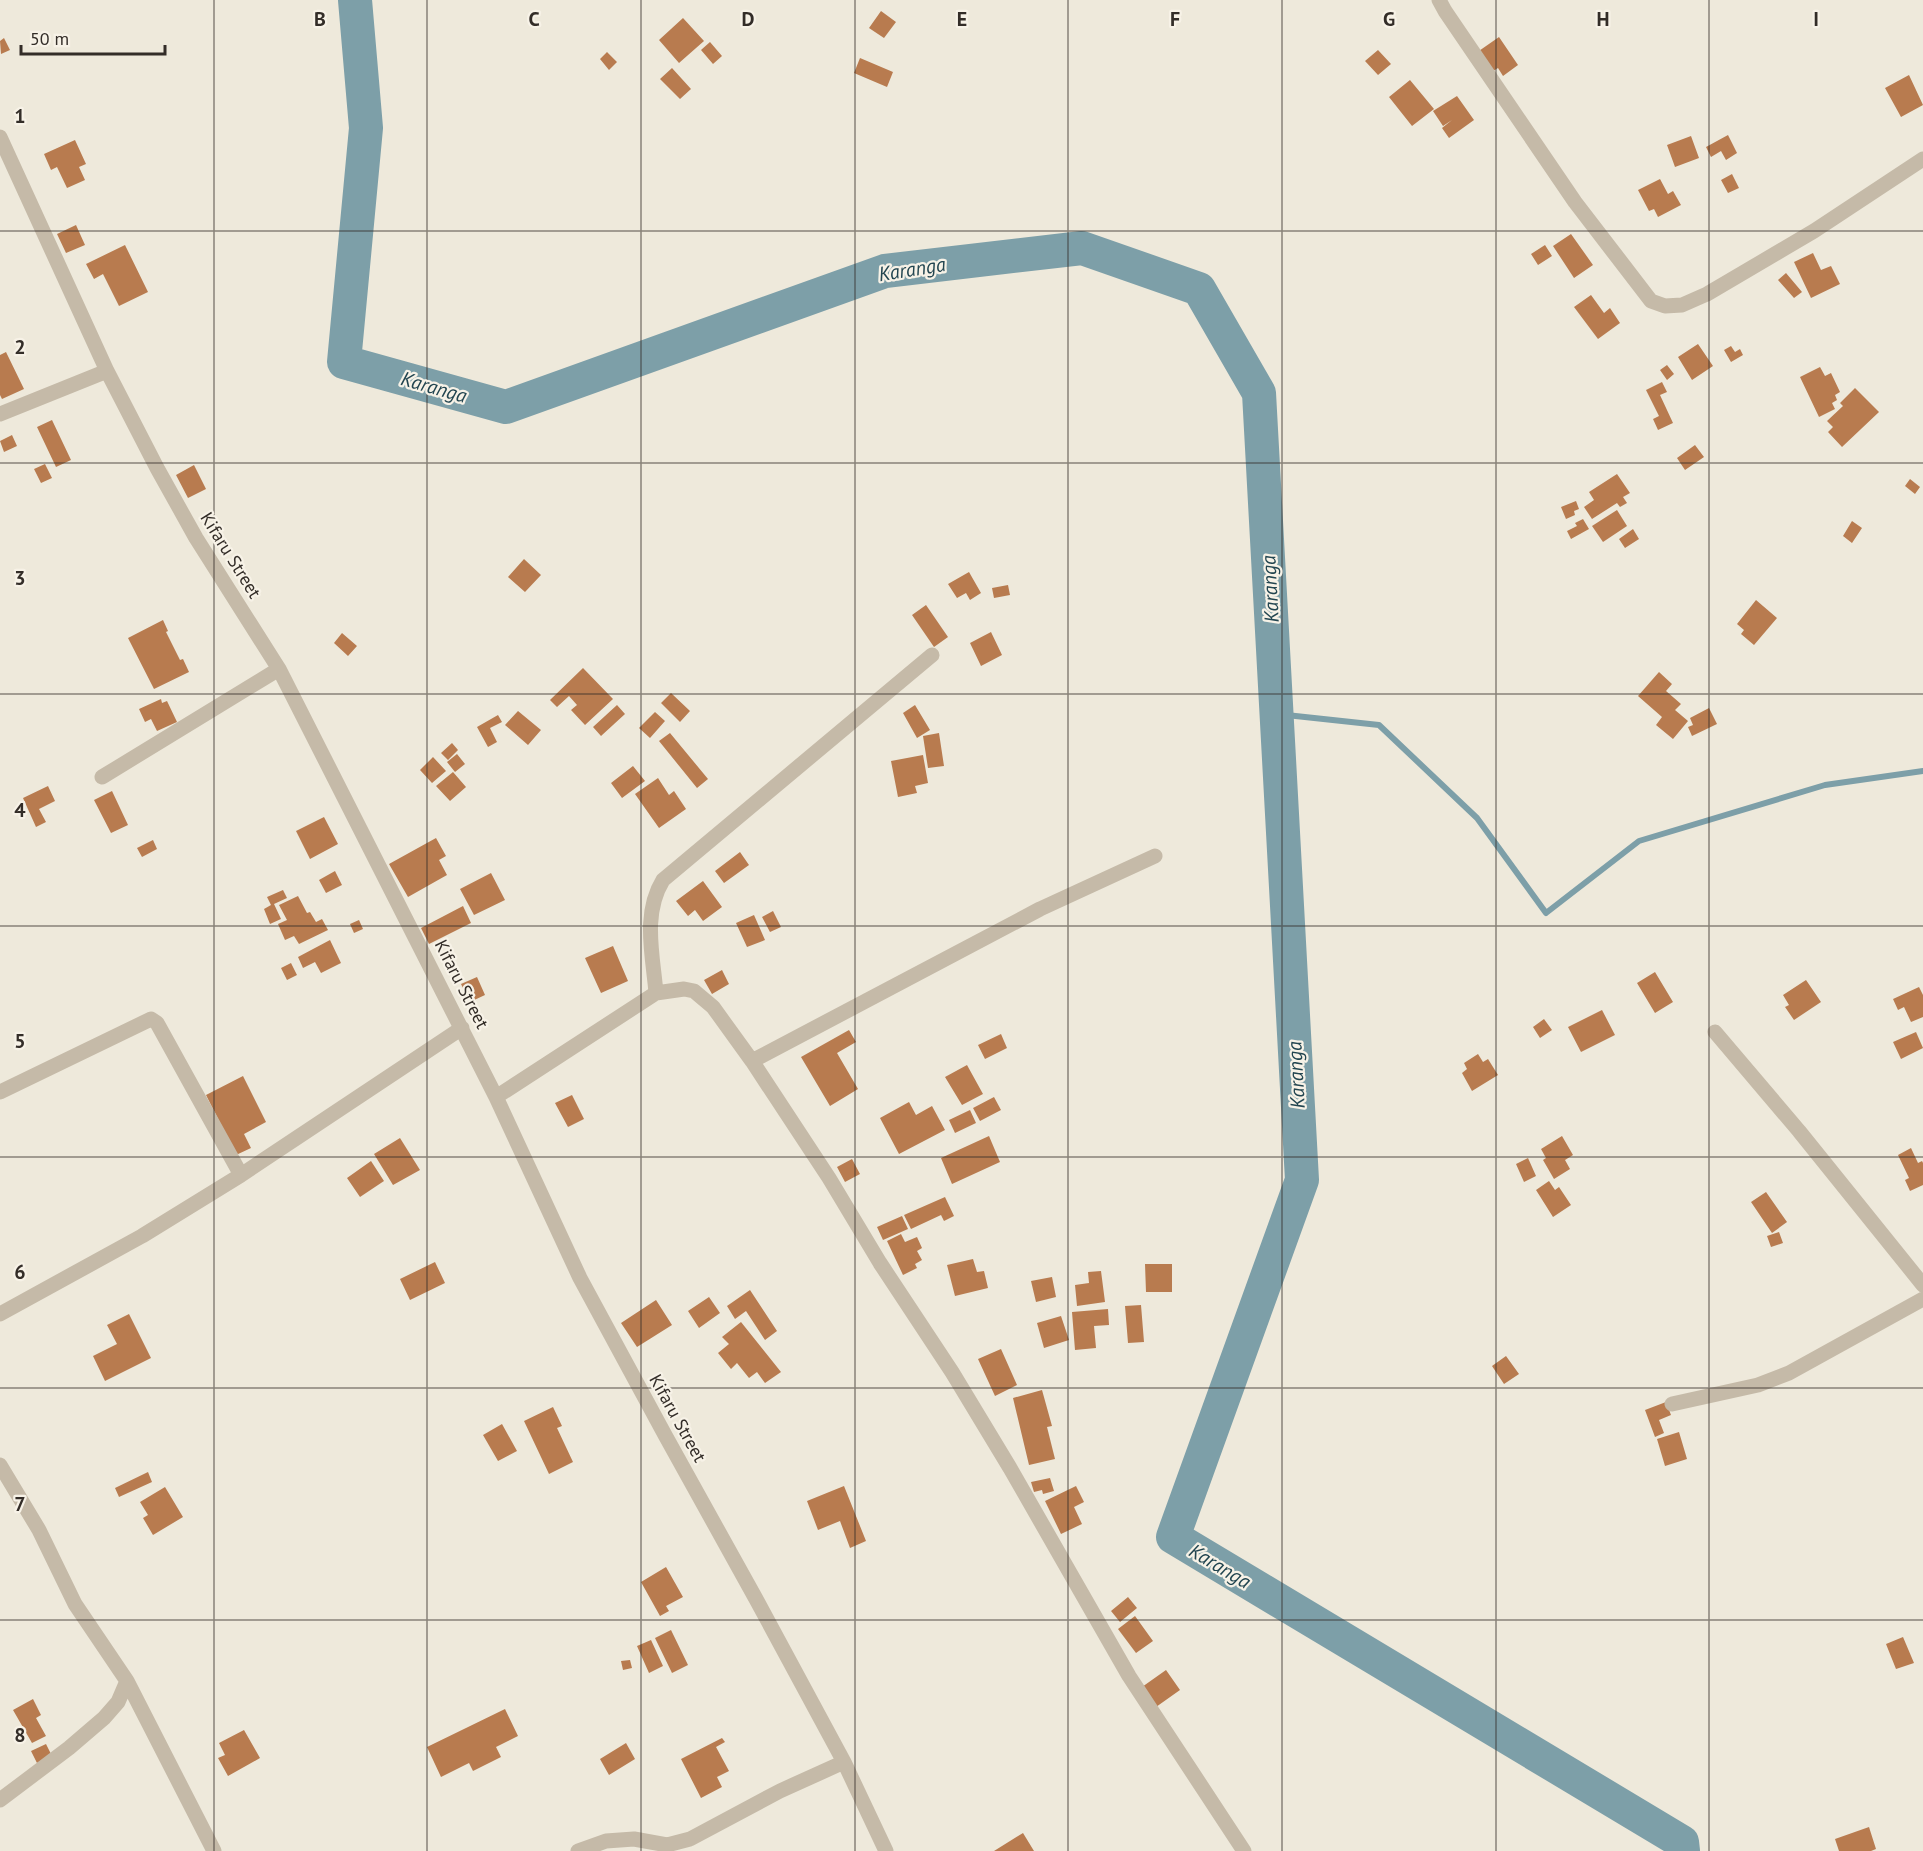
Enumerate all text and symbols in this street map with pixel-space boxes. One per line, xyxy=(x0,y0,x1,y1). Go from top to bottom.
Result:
text: B xyxy=(314,6,326,32)
text: C xyxy=(528,6,540,32)
text: D xyxy=(742,6,755,32)
text: E xyxy=(957,6,967,32)
text: F xyxy=(1170,6,1180,32)
text: G xyxy=(1383,6,1395,32)
text: H xyxy=(1596,6,1610,32)
text: I xyxy=(1813,6,1819,32)
scale bar xyxy=(21,18,165,56)
text: 50 m xyxy=(30,27,69,50)
text: 1 xyxy=(14,103,26,129)
water label: Karanga xyxy=(877,251,948,287)
text: 2 xyxy=(14,334,26,360)
water label: Karanga xyxy=(398,365,470,409)
street label: Kifaru Street xyxy=(196,508,266,602)
water label: Karanga xyxy=(1255,554,1285,623)
text: 3 xyxy=(14,565,26,591)
text: 4 xyxy=(14,797,26,823)
street label: Kifaru Street xyxy=(430,936,494,1032)
text: 5 xyxy=(14,1028,26,1054)
water label: Karanga xyxy=(1281,1040,1311,1109)
text: 6 xyxy=(14,1259,26,1285)
street label: Kifaru Street xyxy=(644,1370,712,1466)
text: 7 xyxy=(14,1491,26,1517)
water label: Karanga xyxy=(1184,1538,1256,1595)
text: 8 xyxy=(14,1722,26,1748)

